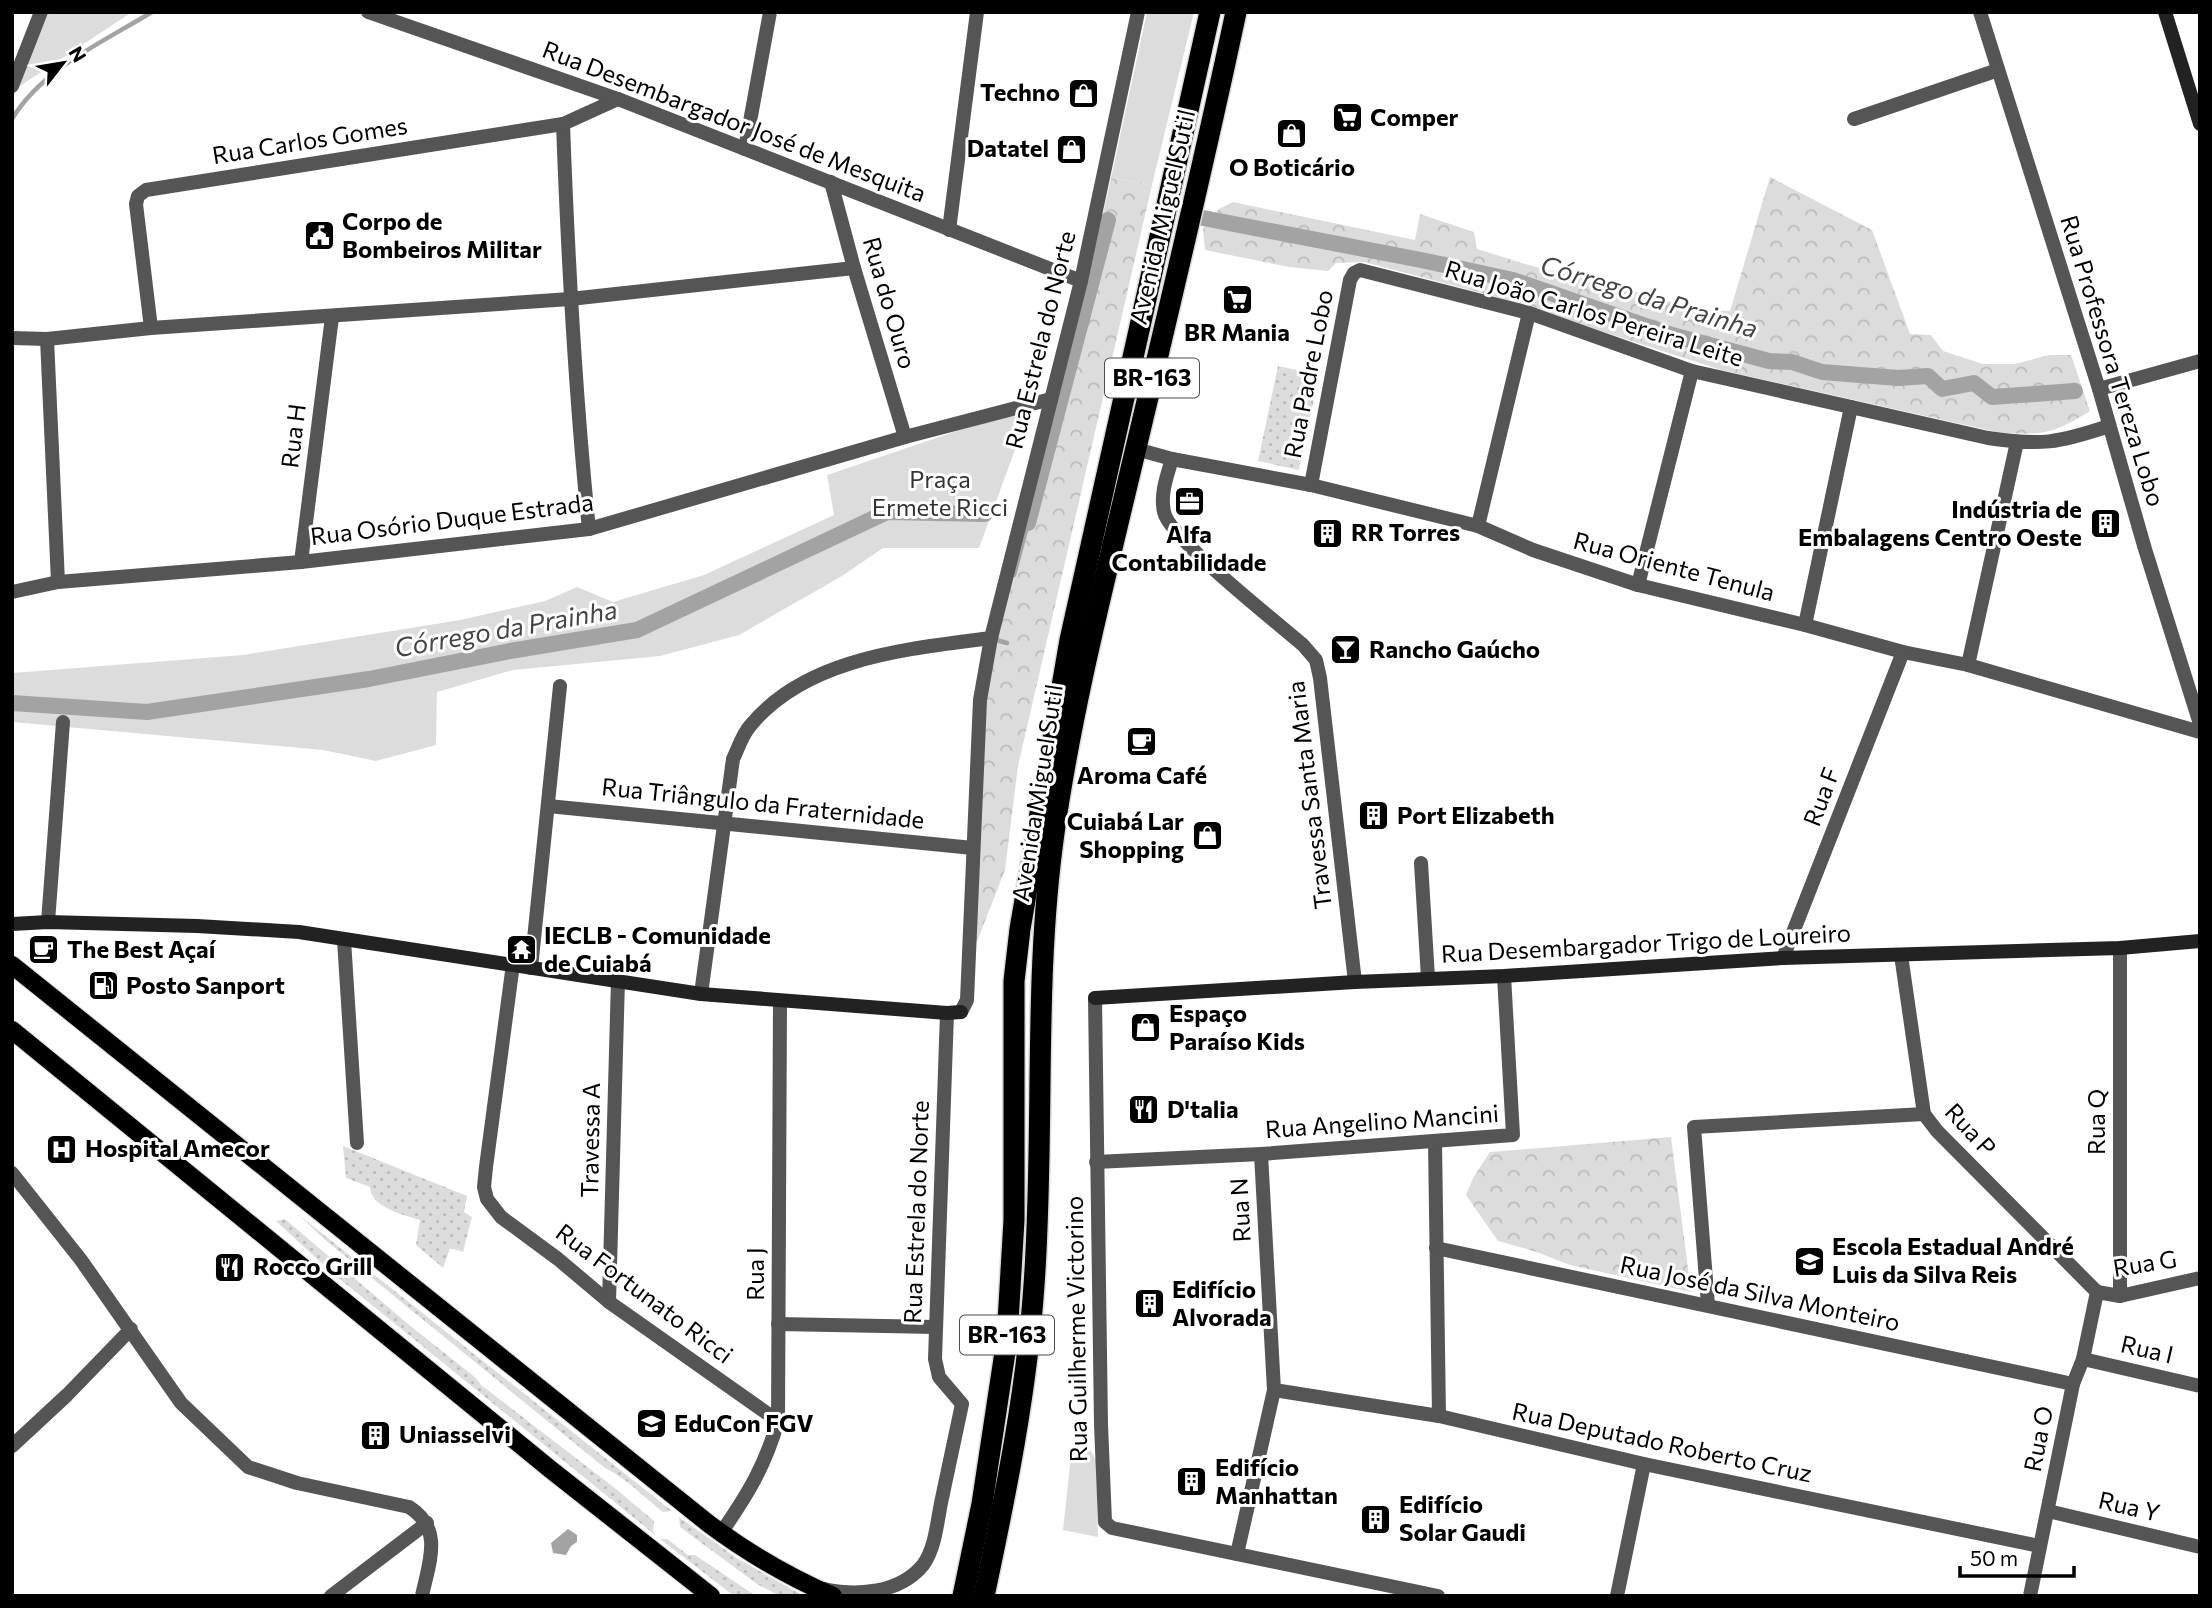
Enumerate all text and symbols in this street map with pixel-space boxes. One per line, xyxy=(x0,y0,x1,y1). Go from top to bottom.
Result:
north arrow xyxy=(28,28,98,98)
street label: Rua Desembargador José de Mesquita xyxy=(539,34,930,207)
text: N xyxy=(64,42,92,66)
shop icon: Techno xyxy=(1066,76,1100,110)
place label: Techno xyxy=(980,77,1060,106)
supermarket icon: Comper xyxy=(1330,101,1364,135)
place label: Comper xyxy=(1370,102,1459,131)
street label: Avenida Miguel Sutil xyxy=(1123,106,1200,327)
street label: Rua Carlos Gomes xyxy=(210,110,409,169)
shop icon: O Boticário xyxy=(1275,117,1309,151)
shop icon: Datatel xyxy=(1055,132,1089,166)
place label: Datatel xyxy=(967,133,1049,162)
place label: O Boticário xyxy=(1229,152,1355,181)
place label: Corpo de Bombeiros Militar xyxy=(342,206,542,263)
street label: Rua Professora Tereza Lobo xyxy=(2055,212,2172,510)
public building icon: Corpo de Bombeiros Militar xyxy=(302,219,336,253)
street label: Rua Estrela do Norte xyxy=(998,228,1081,452)
street label: Rua do Ouro xyxy=(858,233,923,372)
water label: Córrego da Prainha xyxy=(1537,248,1762,343)
street label: Rua João Carlos Pereira Leite xyxy=(1442,253,1747,372)
supermarket icon: BR Mania xyxy=(1220,282,1254,316)
street label: Rua Padre Lobo xyxy=(1277,287,1338,460)
place label: BR Mania xyxy=(1184,317,1290,346)
road number: BR-163 xyxy=(1105,358,1199,398)
street label: Rua H xyxy=(274,402,311,470)
park label: Praça Ermete Ricci xyxy=(872,464,1008,521)
office icon: Alfa Contabilidade xyxy=(1172,484,1206,518)
street label: Rua Osório Duque Estrada xyxy=(309,487,595,550)
place label: Indústria de Embalagens Centro Oeste xyxy=(1798,494,2082,551)
building icon: Indústria de Embalagens Centro Oeste xyxy=(2088,507,2122,541)
building icon: RR Torres xyxy=(1311,516,1345,550)
place label: RR Torres xyxy=(1351,517,1460,546)
place label: Alfa Contabilidade xyxy=(1112,519,1266,576)
street label: Rua Oriente Tenula xyxy=(1571,525,1778,606)
water label: Córrego da Prainha xyxy=(392,593,619,662)
bar icon: Rancho Gaúcho xyxy=(1329,633,1363,667)
place label: Rancho Gaúcho xyxy=(1369,634,1540,663)
street label: Travessa Santa Maria xyxy=(1280,680,1337,911)
street label: Avenida Miguel Sutil xyxy=(1005,682,1068,903)
cafe icon: Aroma Café xyxy=(1125,725,1159,759)
place label: Aroma Café xyxy=(1077,760,1207,789)
street label: Rua F xyxy=(1796,763,1845,830)
street label: Rua Triângulo da Fraternidade xyxy=(600,771,926,834)
building icon: Port Elizabeth xyxy=(1357,799,1391,833)
place label: Port Elizabeth xyxy=(1397,800,1555,829)
place label: Cuiabá Lar Shopping xyxy=(1067,806,1184,863)
shop icon: Cuiabá Lar Shopping xyxy=(1190,819,1224,853)
street label: Rua Desembargador Trigo de Loureiro xyxy=(1440,917,1852,968)
place label: IECLB - Comunidade de Cuiabá xyxy=(544,920,771,977)
cafe icon: The Best Açaí xyxy=(27,933,61,967)
temple icon: IECLB - Comunidade de Cuiabá xyxy=(504,933,538,967)
place label: The Best Açaí xyxy=(67,934,217,963)
fuel station icon: Posto Sanport xyxy=(86,969,120,1003)
place label: Posto Sanport xyxy=(126,970,285,999)
place label: Espaço Paraíso Kids xyxy=(1169,998,1305,1055)
shop icon: Espaço Paraíso Kids xyxy=(1129,1011,1163,1045)
street label: Travessa A xyxy=(574,1082,605,1198)
street label: Rua Q xyxy=(2081,1089,2110,1155)
restaurant icon: D'talia xyxy=(1127,1093,1161,1127)
place label: D'talia xyxy=(1167,1094,1239,1123)
street label: Rua P xyxy=(1939,1097,2003,1161)
street label: Rua Angelino Mancini xyxy=(1264,1098,1500,1143)
street label: Rua Estrela do Norte xyxy=(897,1100,934,1324)
hospital icon: Hospital Amecor xyxy=(45,1132,79,1166)
place label: Hospital Amecor xyxy=(85,1133,270,1162)
street label: Rua N xyxy=(1223,1177,1256,1243)
street label: Rua Guilherme Victorino xyxy=(1059,1196,1092,1462)
street label: Rua Fortunato Ricci xyxy=(551,1217,739,1369)
place label: Escola Estadual André Luis da Silva Reis xyxy=(1832,1231,2074,1288)
street label: Rua G xyxy=(2111,1243,2179,1282)
school or university icon: Escola Estadual André Luis da Silva Reis xyxy=(1792,1244,1826,1278)
street label: Rua J xyxy=(740,1247,769,1301)
street label: Rua José da Silva Monteiro xyxy=(1618,1249,1903,1336)
restaurant icon: Rocco Grill xyxy=(213,1250,247,1284)
place label: Rocco Grill xyxy=(253,1251,372,1280)
place label: Edifício Alvorada xyxy=(1172,1274,1272,1331)
building icon: Edifício Alvorada xyxy=(1132,1287,1166,1321)
road number: BR-163 xyxy=(960,1316,1054,1354)
street label: Rua I xyxy=(2118,1328,2177,1369)
street label: Rua Deputado Roberto Cruz xyxy=(1510,1396,1815,1488)
street label: Rua O xyxy=(2017,1403,2058,1474)
school or university icon: EduCon FGV xyxy=(634,1407,668,1441)
place label: EduCon FGV xyxy=(674,1408,814,1437)
building icon: Uniasselvi xyxy=(359,1418,393,1452)
place label: Uniasselvi xyxy=(399,1419,511,1448)
place label: Edifício Manhattan xyxy=(1215,1452,1338,1509)
building icon: Edifício Manhattan xyxy=(1175,1465,1209,1499)
street label: Rua Y xyxy=(2096,1484,2163,1527)
place label: Edifício Solar Gaudi xyxy=(1399,1489,1526,1546)
building icon: Edifício Solar Gaudi xyxy=(1359,1502,1393,1536)
scale bar xyxy=(1960,1534,2074,1578)
text: 50 m xyxy=(1970,1545,2018,1570)

